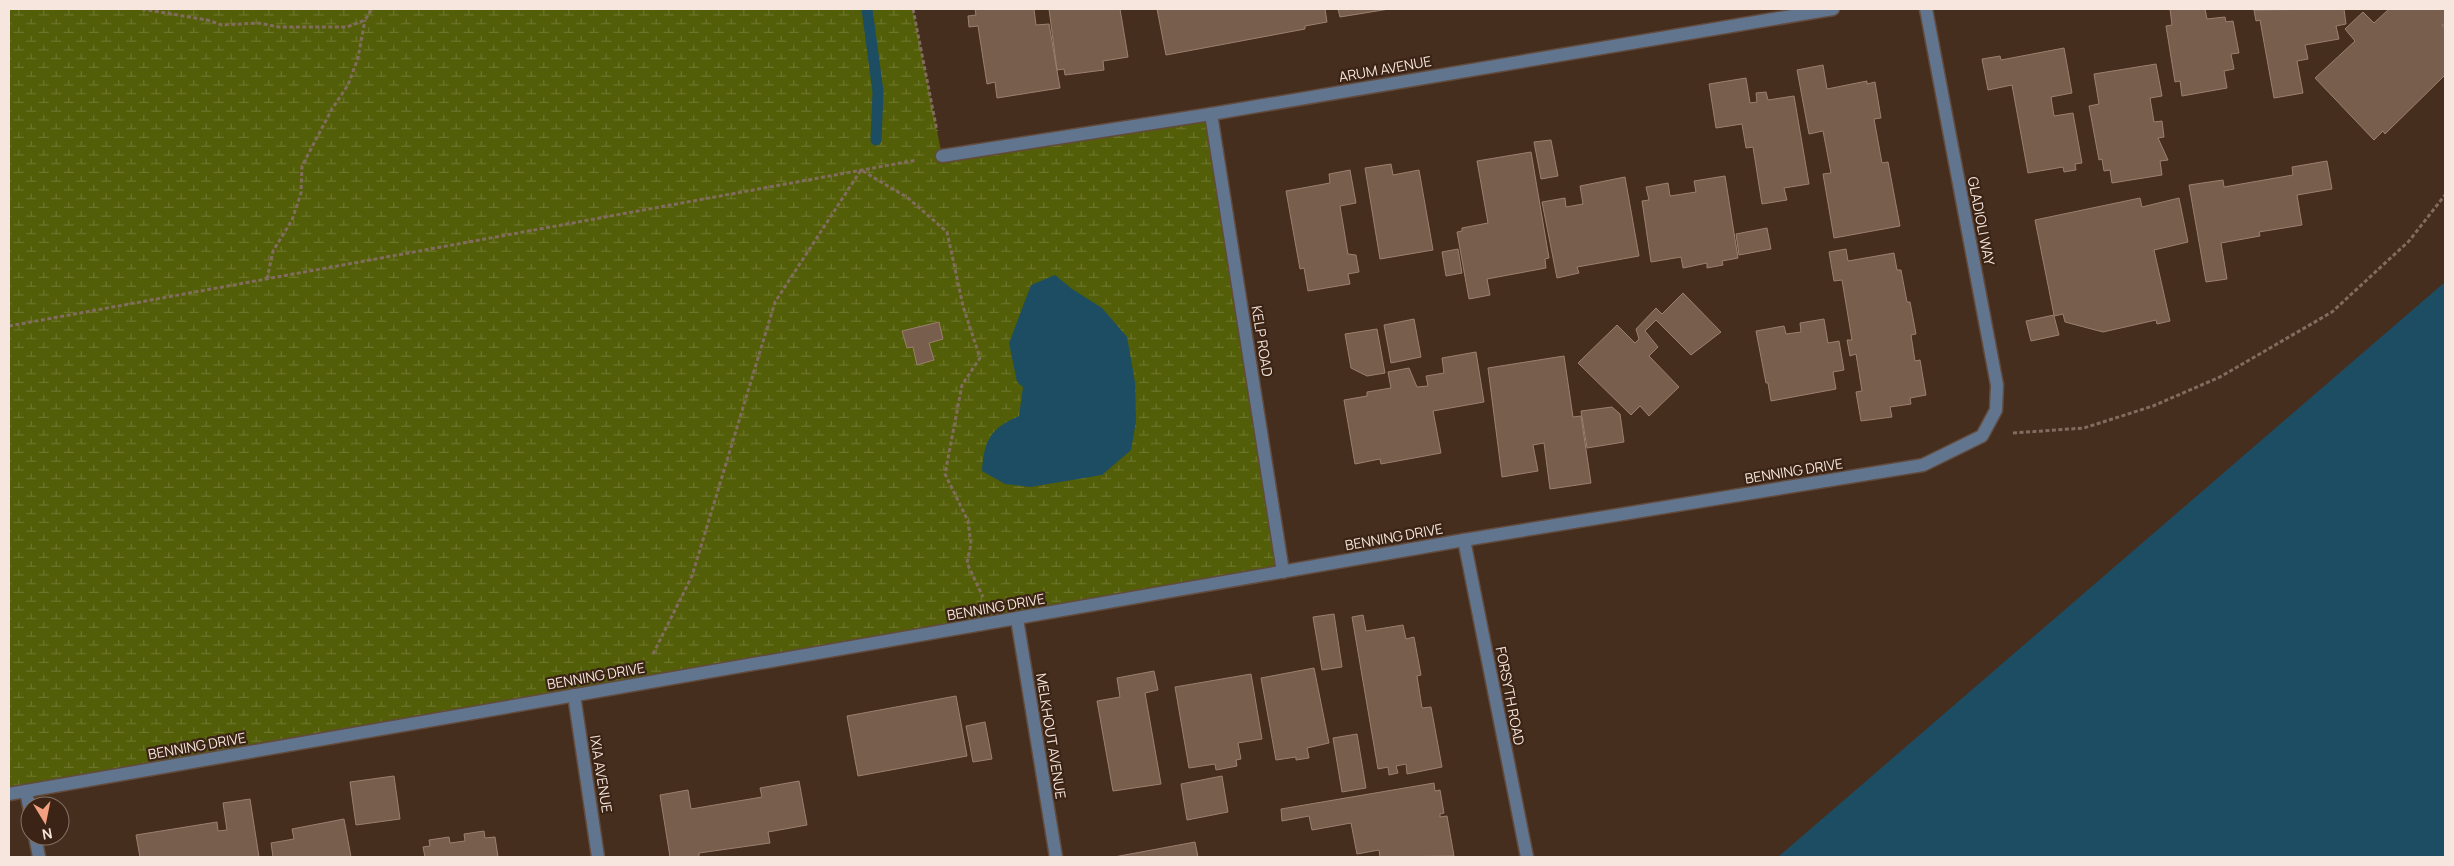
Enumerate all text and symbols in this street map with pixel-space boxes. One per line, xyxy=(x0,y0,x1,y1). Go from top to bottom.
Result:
street label: ARUM AVENUE xyxy=(1337,51,1433,86)
street label: GLADIOLI WAY xyxy=(1964,175,1999,267)
street label: KELP ROAD xyxy=(1248,304,1277,378)
street label: BENNING DRIVE xyxy=(1743,453,1844,488)
street label: BENNING DRIVE xyxy=(1343,519,1444,554)
street label: BENNING DRIVE xyxy=(945,589,1046,624)
street label: FORSYTH ROAD xyxy=(1492,645,1529,747)
street label: BENNING DRIVE xyxy=(545,658,646,693)
street label: MELKHOUT AVENUE xyxy=(1032,672,1071,800)
street label: BENNING DRIVE xyxy=(146,728,247,763)
street label: IXIA AVENUE xyxy=(586,734,617,814)
north arrow xyxy=(20,796,70,846)
text: N xyxy=(41,824,54,845)

